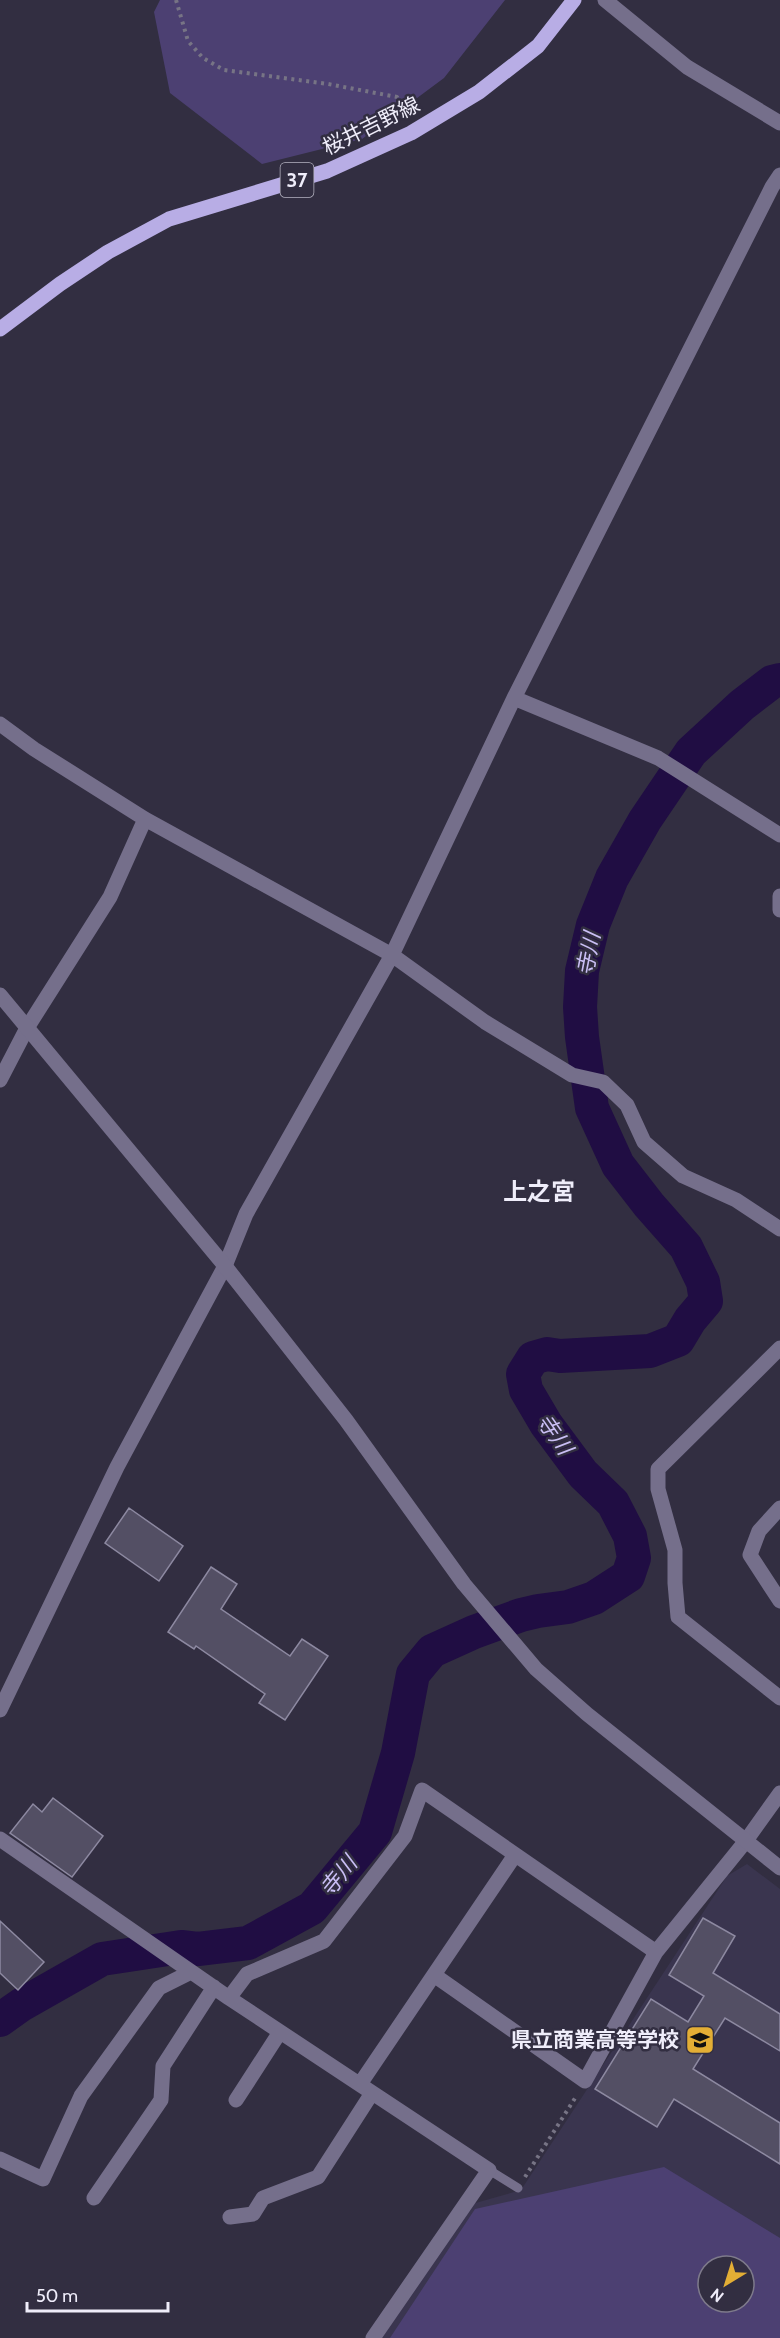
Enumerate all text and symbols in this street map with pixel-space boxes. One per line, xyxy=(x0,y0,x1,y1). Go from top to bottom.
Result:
street label: 桜井吉野線 xyxy=(318,91,423,160)
road number: 37 xyxy=(280,163,314,197)
water label: 寺川 xyxy=(571,928,606,978)
district label: 上之宮 xyxy=(503,1177,575,1206)
water label: 寺川 xyxy=(531,1409,579,1462)
water label: 寺川 xyxy=(314,1849,364,1902)
school or university icon: 県立商業高等学校 xyxy=(684,2024,716,2056)
place label: 県立商業高等学校 xyxy=(511,2027,679,2052)
north arrow xyxy=(696,2254,756,2314)
scale bar xyxy=(27,2275,168,2313)
text: N xyxy=(707,2284,727,2306)
text: 50 m xyxy=(36,2285,78,2307)

